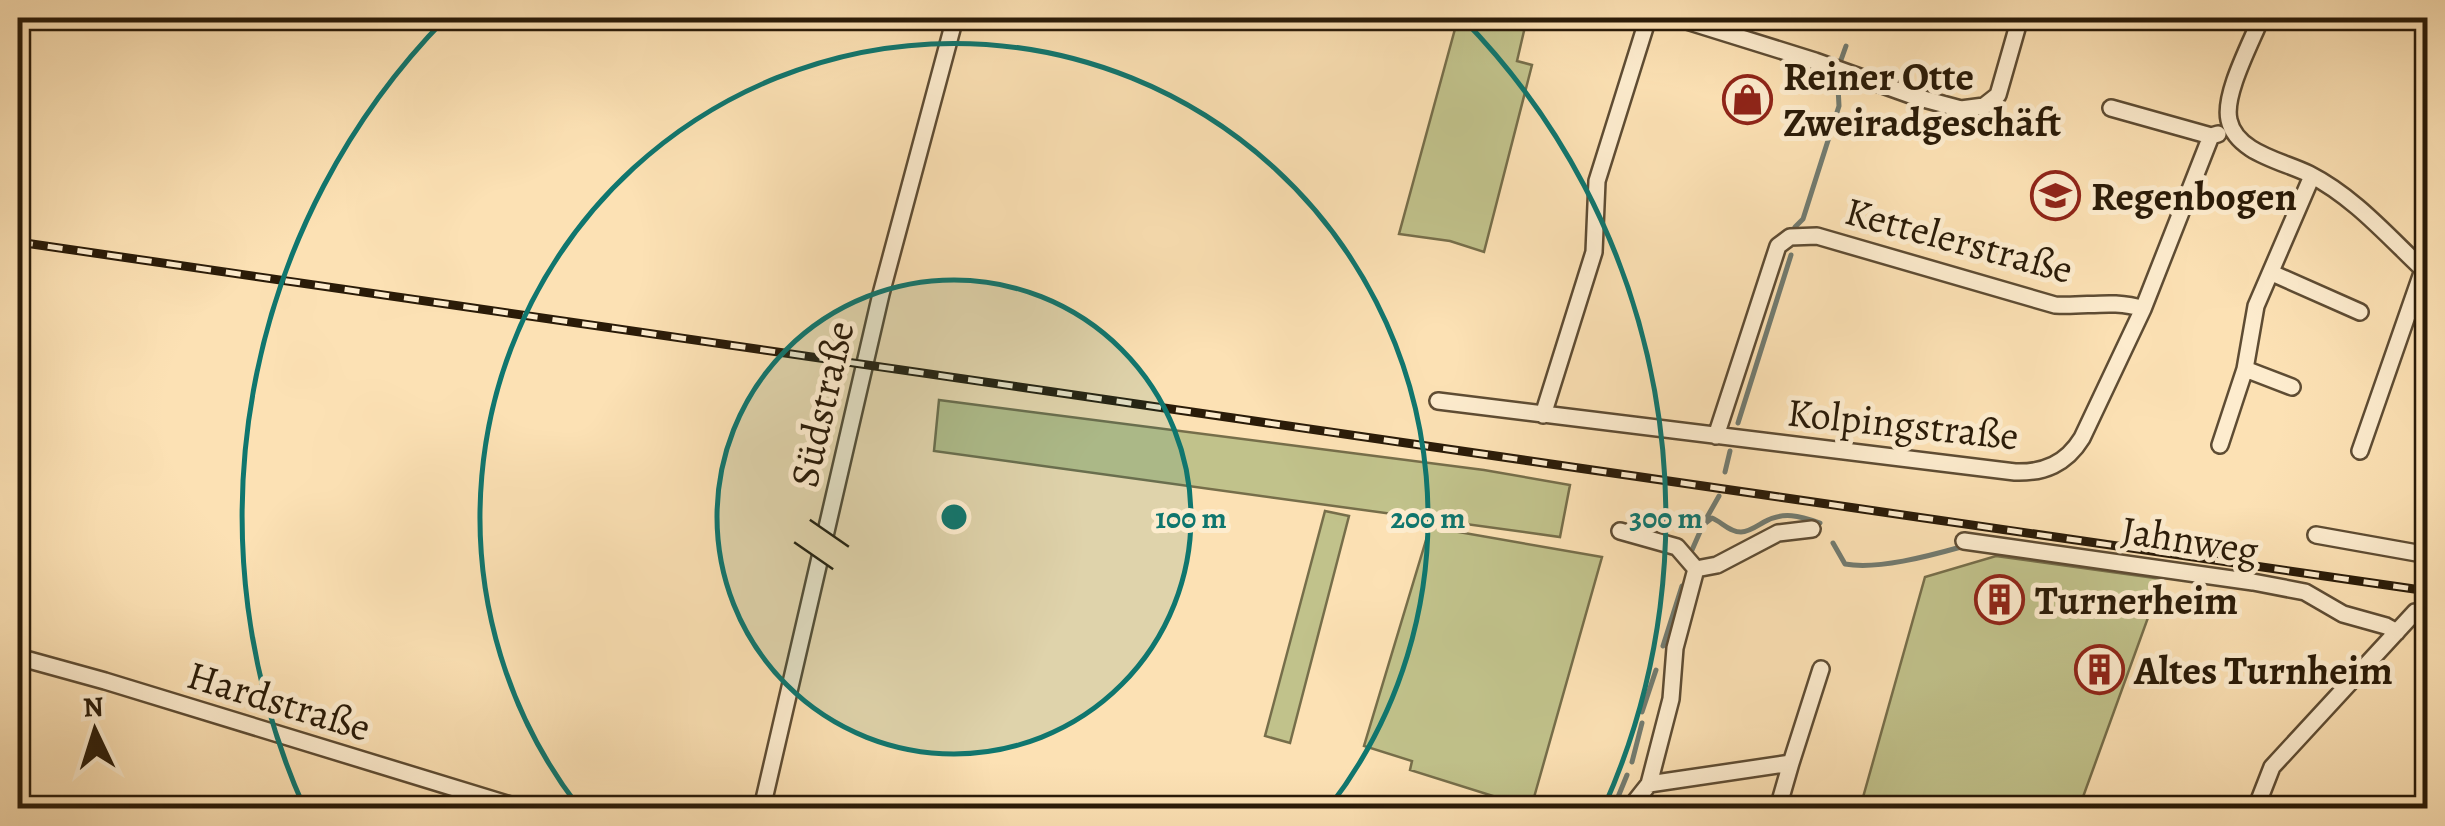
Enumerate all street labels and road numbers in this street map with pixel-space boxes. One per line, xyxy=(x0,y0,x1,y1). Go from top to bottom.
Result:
street label: Kettelerstraße xyxy=(1839,183,2079,297)
street label: Südstraße xyxy=(776,316,868,492)
street label: Kolpingstraße xyxy=(1785,385,2021,463)
street label: Jahnweg xyxy=(2117,502,2263,578)
street label: Hardstraße xyxy=(181,647,377,755)

